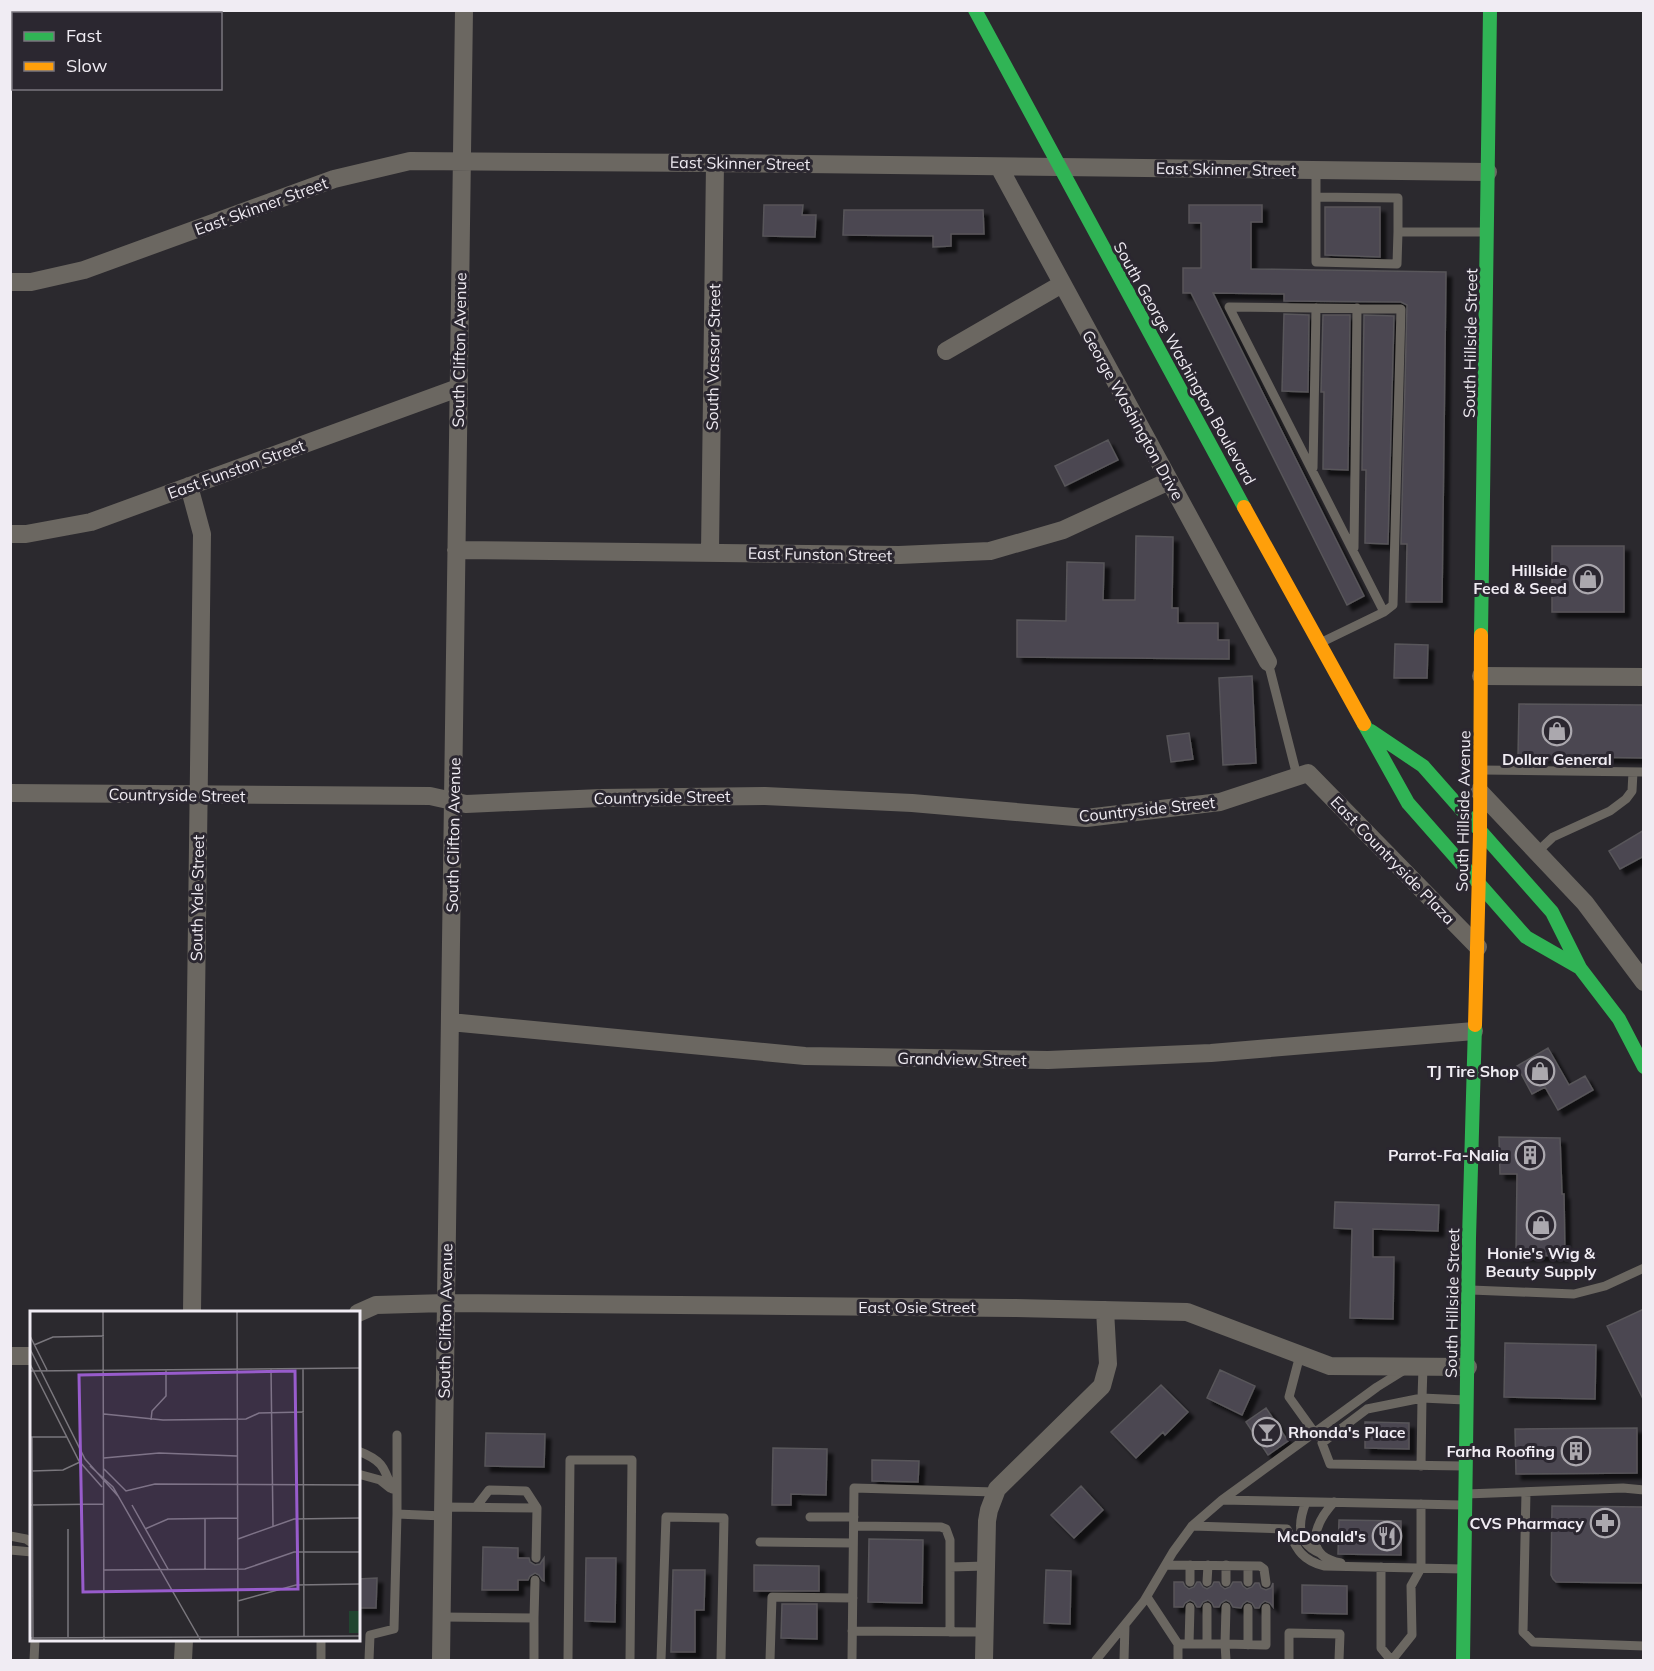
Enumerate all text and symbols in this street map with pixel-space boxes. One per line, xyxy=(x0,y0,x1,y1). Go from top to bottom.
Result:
legend xyxy=(12,12,222,90)
text: Fast xyxy=(66,24,102,47)
text: Slow xyxy=(66,54,108,77)
street label: East Skinner Street xyxy=(670,152,811,174)
street label: East Skinner Street xyxy=(1156,158,1297,180)
street label: East Skinner Street xyxy=(192,172,331,239)
street label: South George Washington Boulevard xyxy=(1110,238,1260,488)
street label: South Hillside Street xyxy=(1459,268,1481,418)
street label: South Clifton Avenue xyxy=(448,272,470,428)
street label: South Vassar Street xyxy=(702,283,724,431)
street label: George Washington Drive xyxy=(1078,327,1188,503)
street label: East Funston Street xyxy=(165,435,308,503)
street label: East Funston Street xyxy=(748,543,893,565)
place label: Hillside Feed & Seed xyxy=(1473,560,1567,598)
shop icon: Hillside Feed & Seed xyxy=(1572,563,1604,595)
shop icon: Dollar General xyxy=(1541,715,1573,747)
street label: South Hillside Avenue xyxy=(1452,730,1474,892)
place label: Dollar General xyxy=(1502,749,1612,769)
street label: South Clifton Avenue xyxy=(442,757,464,913)
street label: Countryside Street xyxy=(108,784,246,806)
street label: Countryside Street xyxy=(593,786,731,808)
street label: Countryside Street xyxy=(1078,792,1216,826)
street label: East Countryside Plaza xyxy=(1327,792,1459,928)
street label: South Yale Street xyxy=(186,834,208,961)
street label: Grandview Street xyxy=(897,1048,1027,1070)
shop icon: TJ Tire Shop xyxy=(1524,1055,1556,1087)
place label: TJ Tire Shop xyxy=(1427,1061,1519,1081)
building icon: Parrot-Fa-Nalia xyxy=(1514,1139,1546,1171)
place label: Parrot-Fa-Nalia xyxy=(1388,1145,1509,1165)
shop icon: Honie's Wig & Beauty Supply xyxy=(1525,1209,1557,1241)
street label: South Hillside Street xyxy=(1441,1228,1463,1378)
street label: South Clifton Avenue xyxy=(434,1243,456,1399)
place label: Honie's Wig & Beauty Supply xyxy=(1485,1243,1597,1281)
street label: East Osie Street xyxy=(858,1297,976,1317)
inset map xyxy=(30,1311,360,1641)
bar icon: Rhonda's Place xyxy=(1251,1416,1283,1448)
place label: Rhonda's Place xyxy=(1288,1422,1406,1442)
building icon: Farha Roofing xyxy=(1560,1435,1592,1467)
place label: Farha Roofing xyxy=(1446,1441,1555,1461)
pharmacy icon: CVS Pharmacy xyxy=(1589,1507,1621,1539)
place label: CVS Pharmacy xyxy=(1470,1513,1584,1533)
restaurant icon: McDonald's xyxy=(1371,1520,1403,1552)
place label: McDonald's xyxy=(1277,1526,1366,1546)

